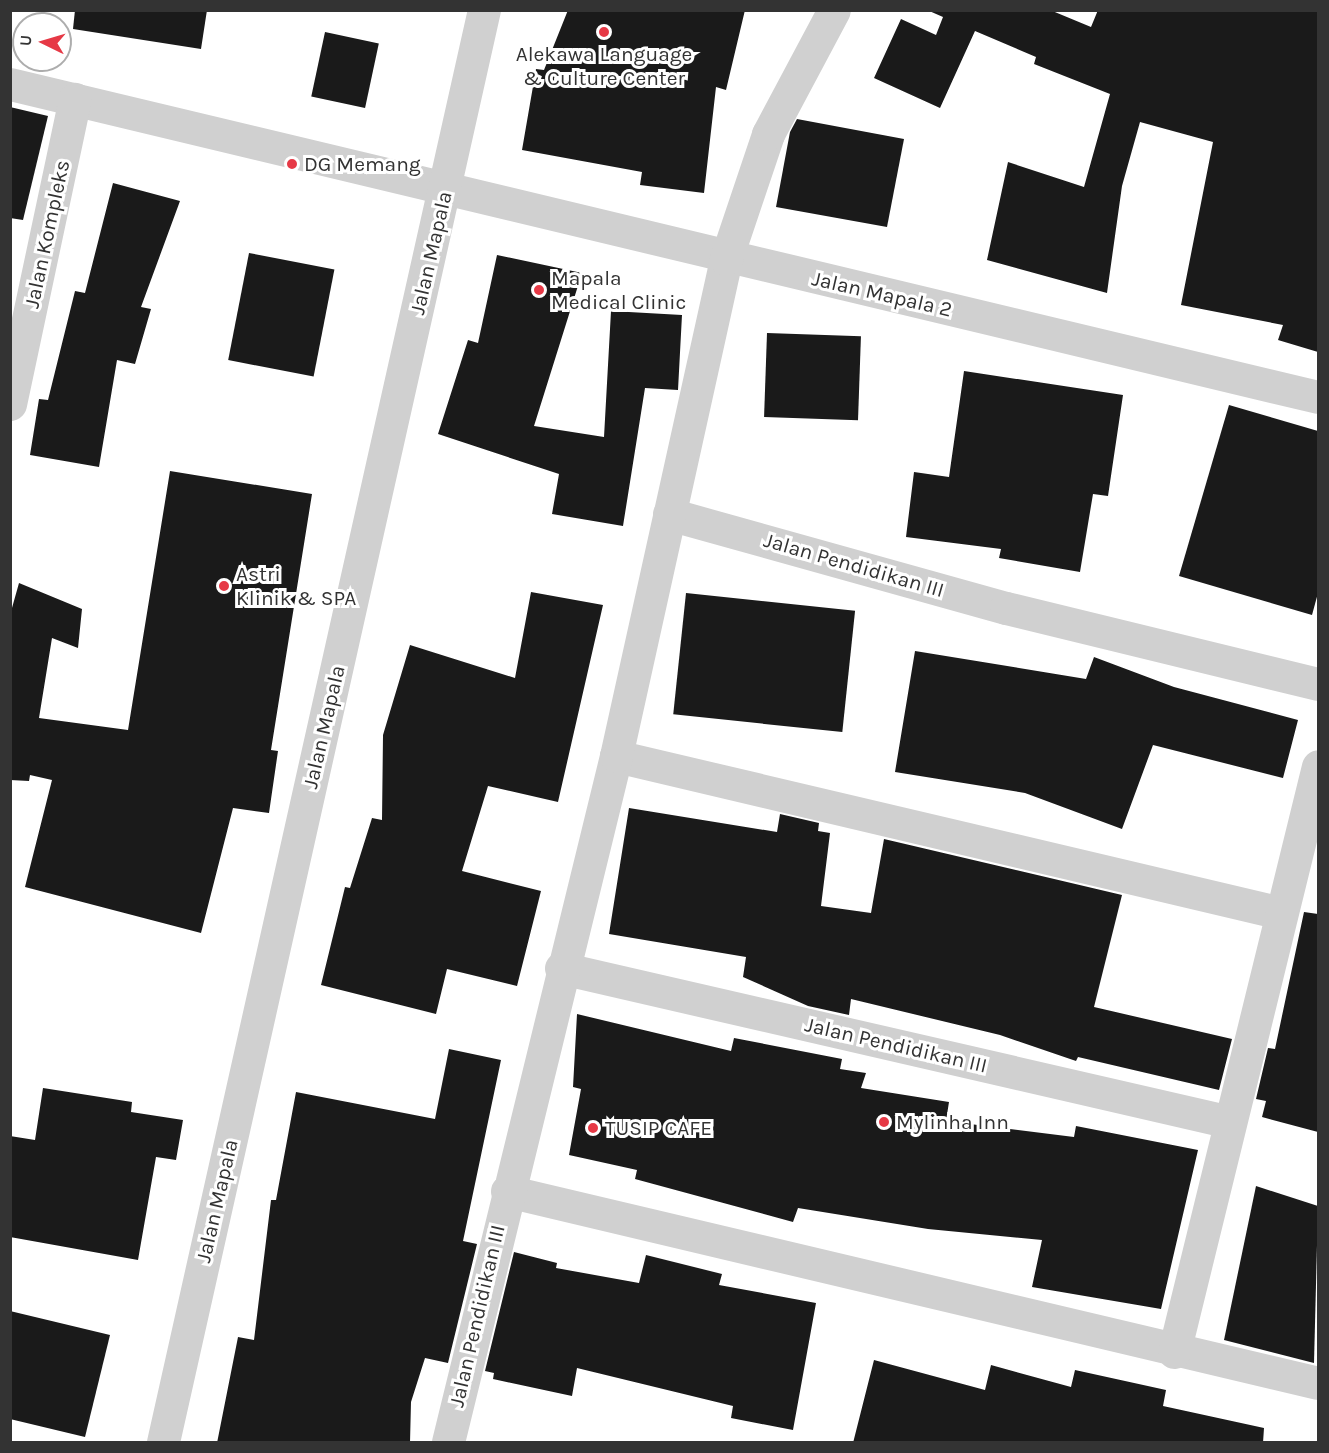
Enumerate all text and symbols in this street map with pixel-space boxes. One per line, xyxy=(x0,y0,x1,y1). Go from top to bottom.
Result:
north arrow xyxy=(12,12,72,72)
marker: Alekawa Language & Culture Center xyxy=(597,25,611,39)
text: U xyxy=(16,34,36,47)
place label: Alekawa Language & Culture Center xyxy=(516,41,692,91)
place label: DG Memang xyxy=(304,151,421,177)
marker: DG Memang xyxy=(285,157,299,171)
street label: Jalan Kompleks xyxy=(19,158,75,310)
street label: Jalan Mapala xyxy=(405,189,457,317)
place label: Mapala Medical Clinic xyxy=(551,265,686,315)
street label: Jalan Mapala 2 xyxy=(810,266,954,322)
marker: Mapala Medical Clinic xyxy=(532,283,546,297)
street label: Jalan Pendidikan III xyxy=(761,527,947,603)
place label: Astri Klinik & SPA xyxy=(236,561,356,611)
marker: Astri Klinik & SPA xyxy=(217,579,231,593)
street label: Jalan Mapala xyxy=(298,663,350,791)
street label: Jalan Pendidikan III xyxy=(802,1012,990,1078)
place label: Mylinha Inn xyxy=(896,1109,1009,1135)
place label: TUSIP CAFE xyxy=(605,1115,712,1141)
marker: Mylinha Inn xyxy=(877,1115,891,1129)
marker: TUSIP CAFE xyxy=(586,1121,600,1135)
street label: Jalan Mapala xyxy=(191,1137,243,1265)
street label: Jalan Pendidikan III xyxy=(444,1222,510,1410)

